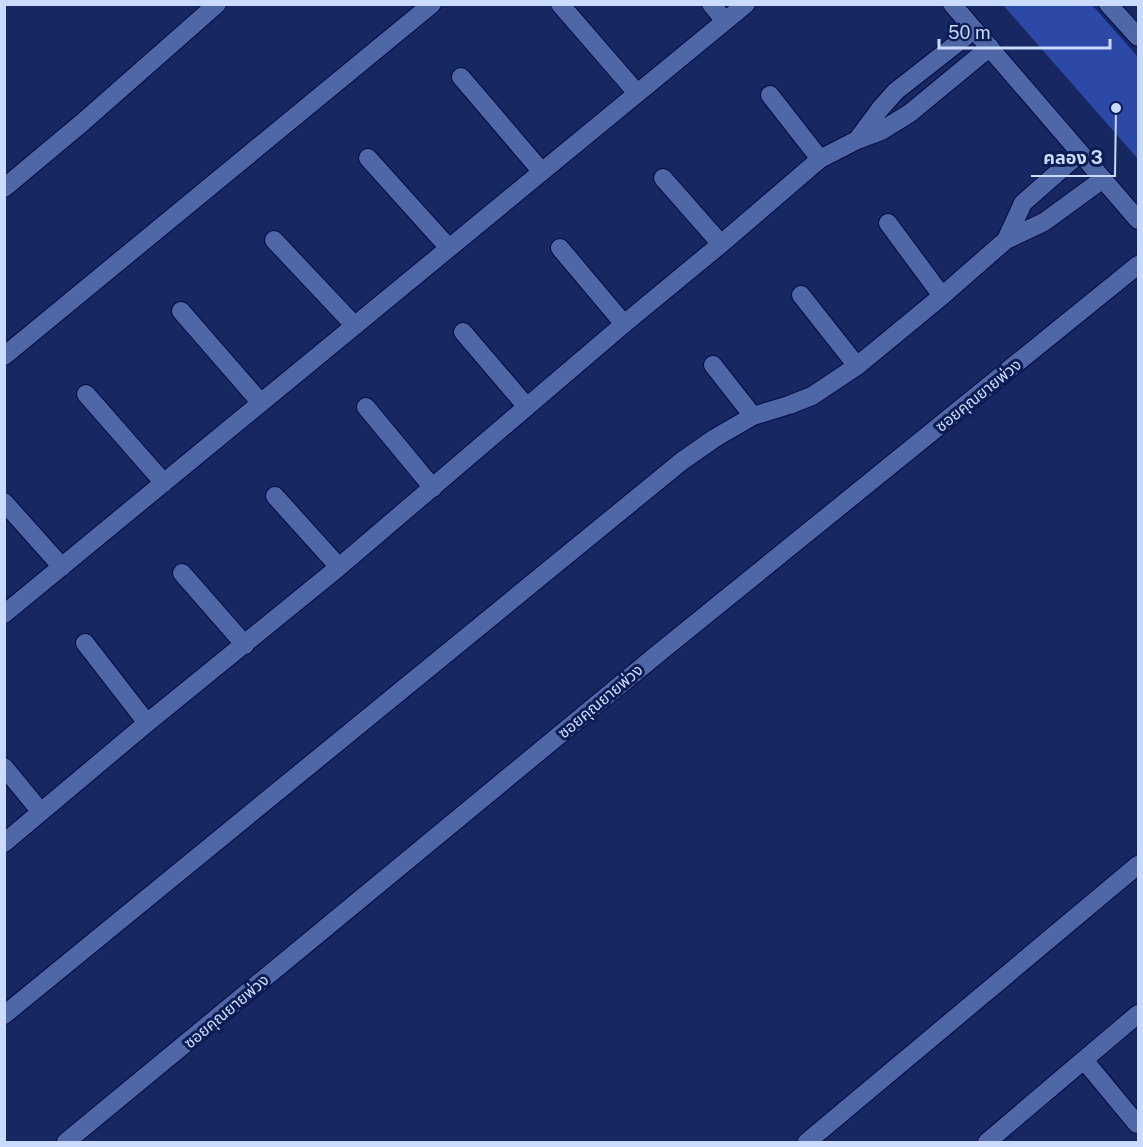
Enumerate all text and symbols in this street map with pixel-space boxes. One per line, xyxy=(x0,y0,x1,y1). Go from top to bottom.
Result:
scale bar xyxy=(939,12,1110,50)
text: 50 m xyxy=(948,22,991,43)
callout: คลอง 3 xyxy=(1031,140,1115,176)
text: คลอง 3 xyxy=(1043,147,1103,168)
street label: ซอยคุณยายพ่วง xyxy=(932,355,1025,436)
street label: ซอยคุณยายพ่วง xyxy=(554,660,647,742)
street label: ซอยคุณยายพ่วง xyxy=(180,970,273,1052)

